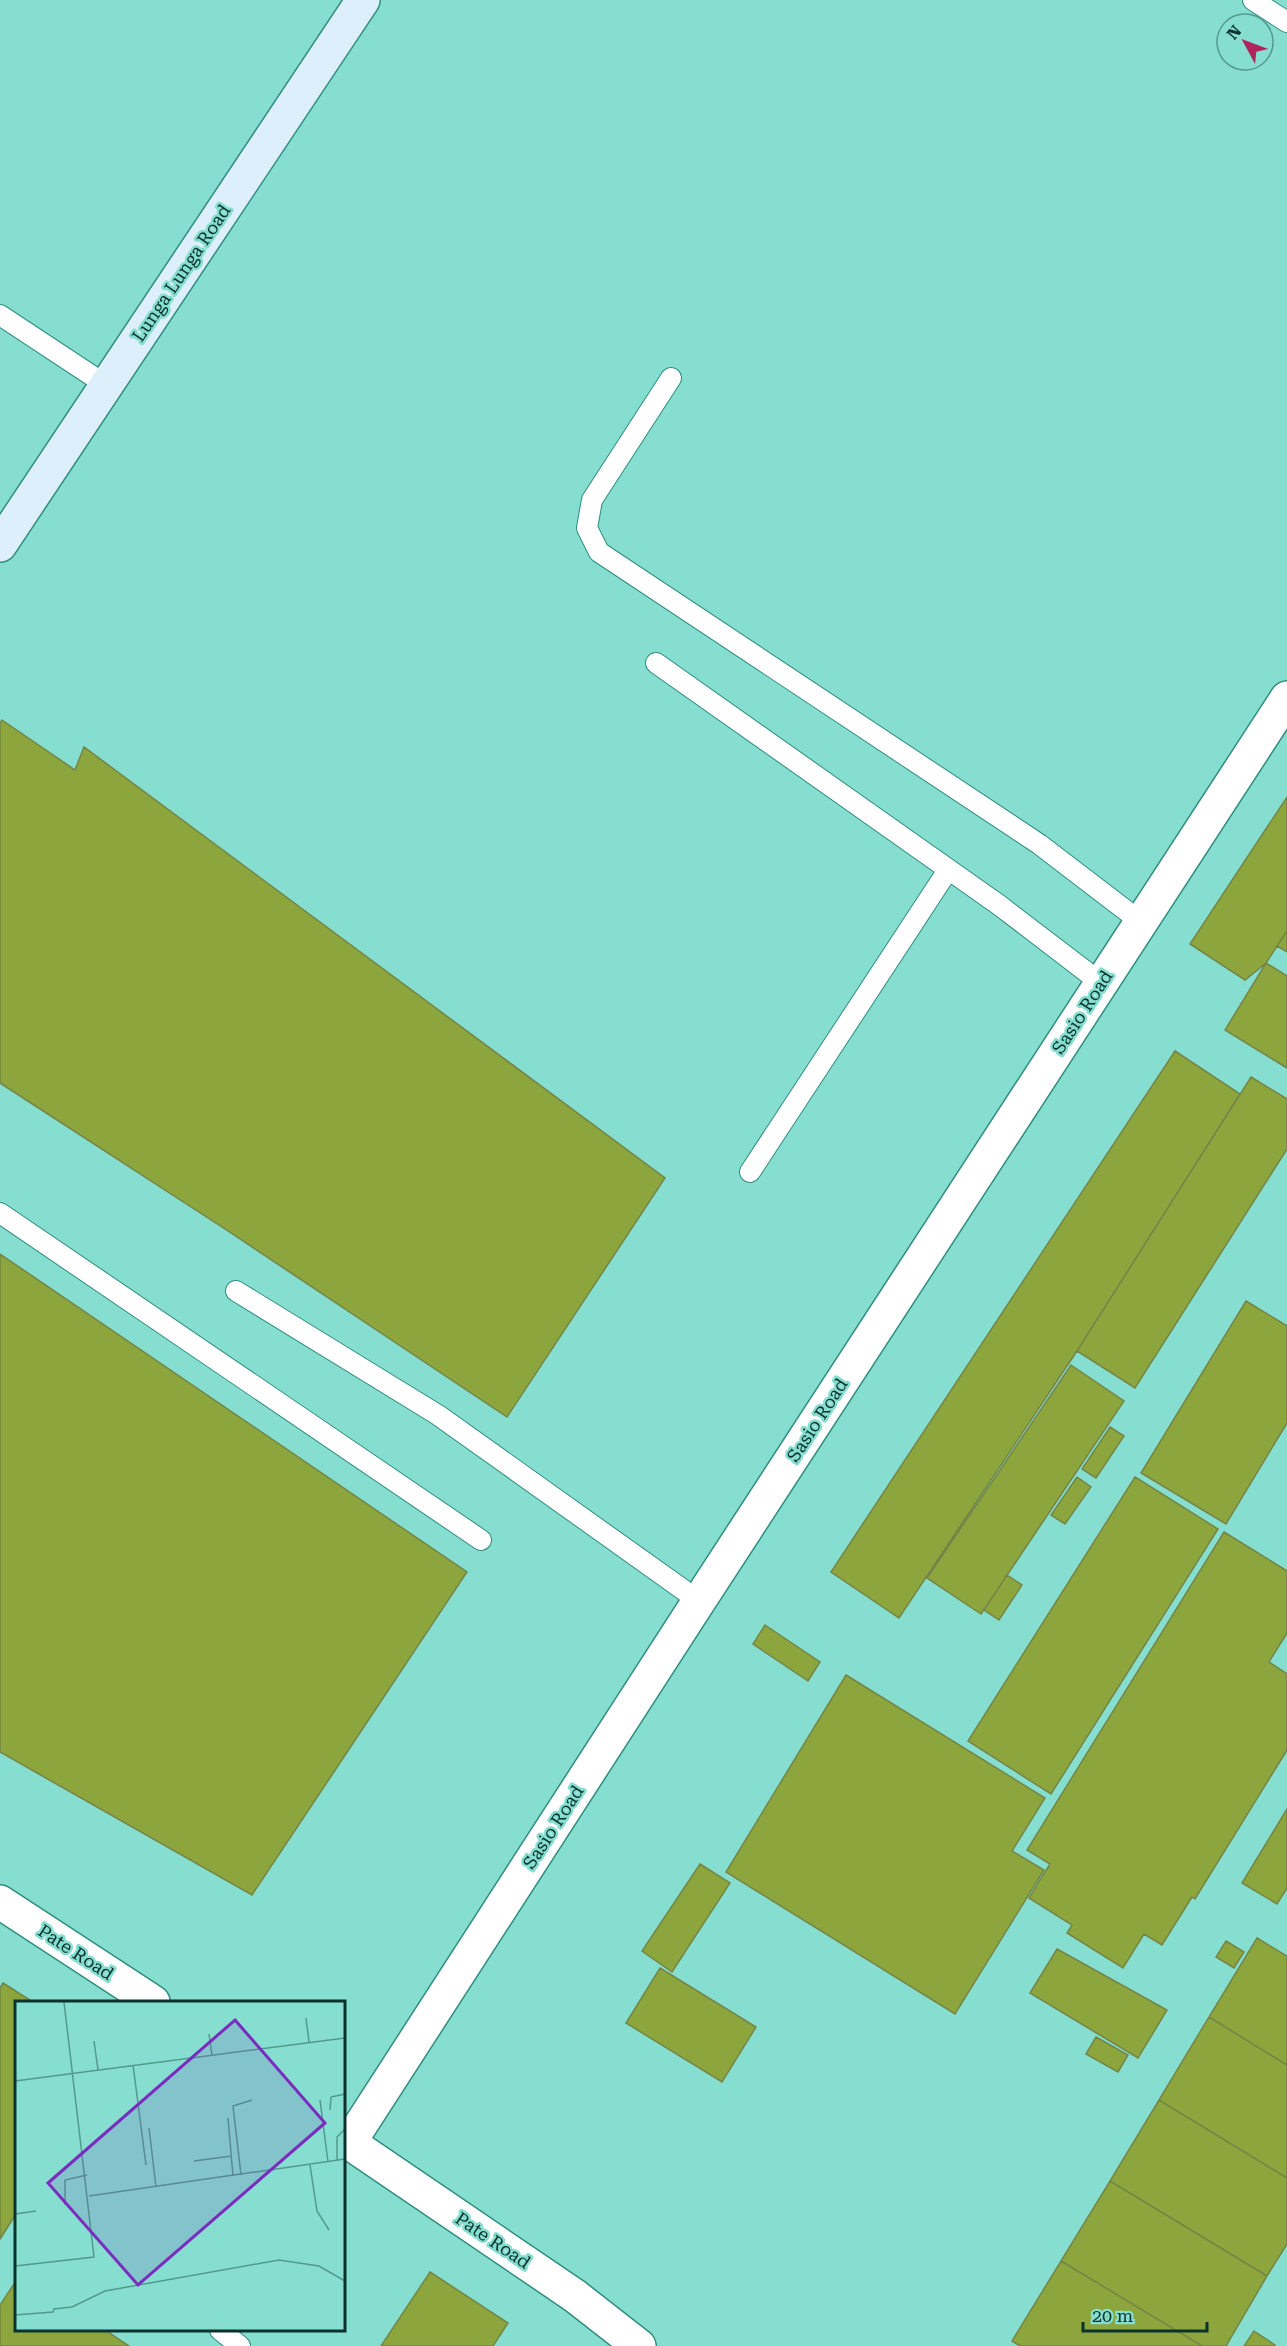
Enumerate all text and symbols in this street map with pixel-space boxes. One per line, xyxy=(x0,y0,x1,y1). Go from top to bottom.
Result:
north arrow xyxy=(1215,12,1275,72)
text: N xyxy=(1223,22,1245,43)
street label: Lunga Lunga Road xyxy=(127,200,235,345)
street label: Sasio Road xyxy=(1047,966,1117,1058)
street label: Sasio Road xyxy=(782,1374,852,1466)
street label: Sasio Road xyxy=(518,1781,588,1873)
street label: Pate Road xyxy=(34,1920,118,1984)
inset map xyxy=(15,2001,345,2331)
street label: Pate Road xyxy=(452,2207,535,2273)
scale bar xyxy=(1083,2295,1208,2333)
text: 20 m xyxy=(1092,2305,1133,2326)

